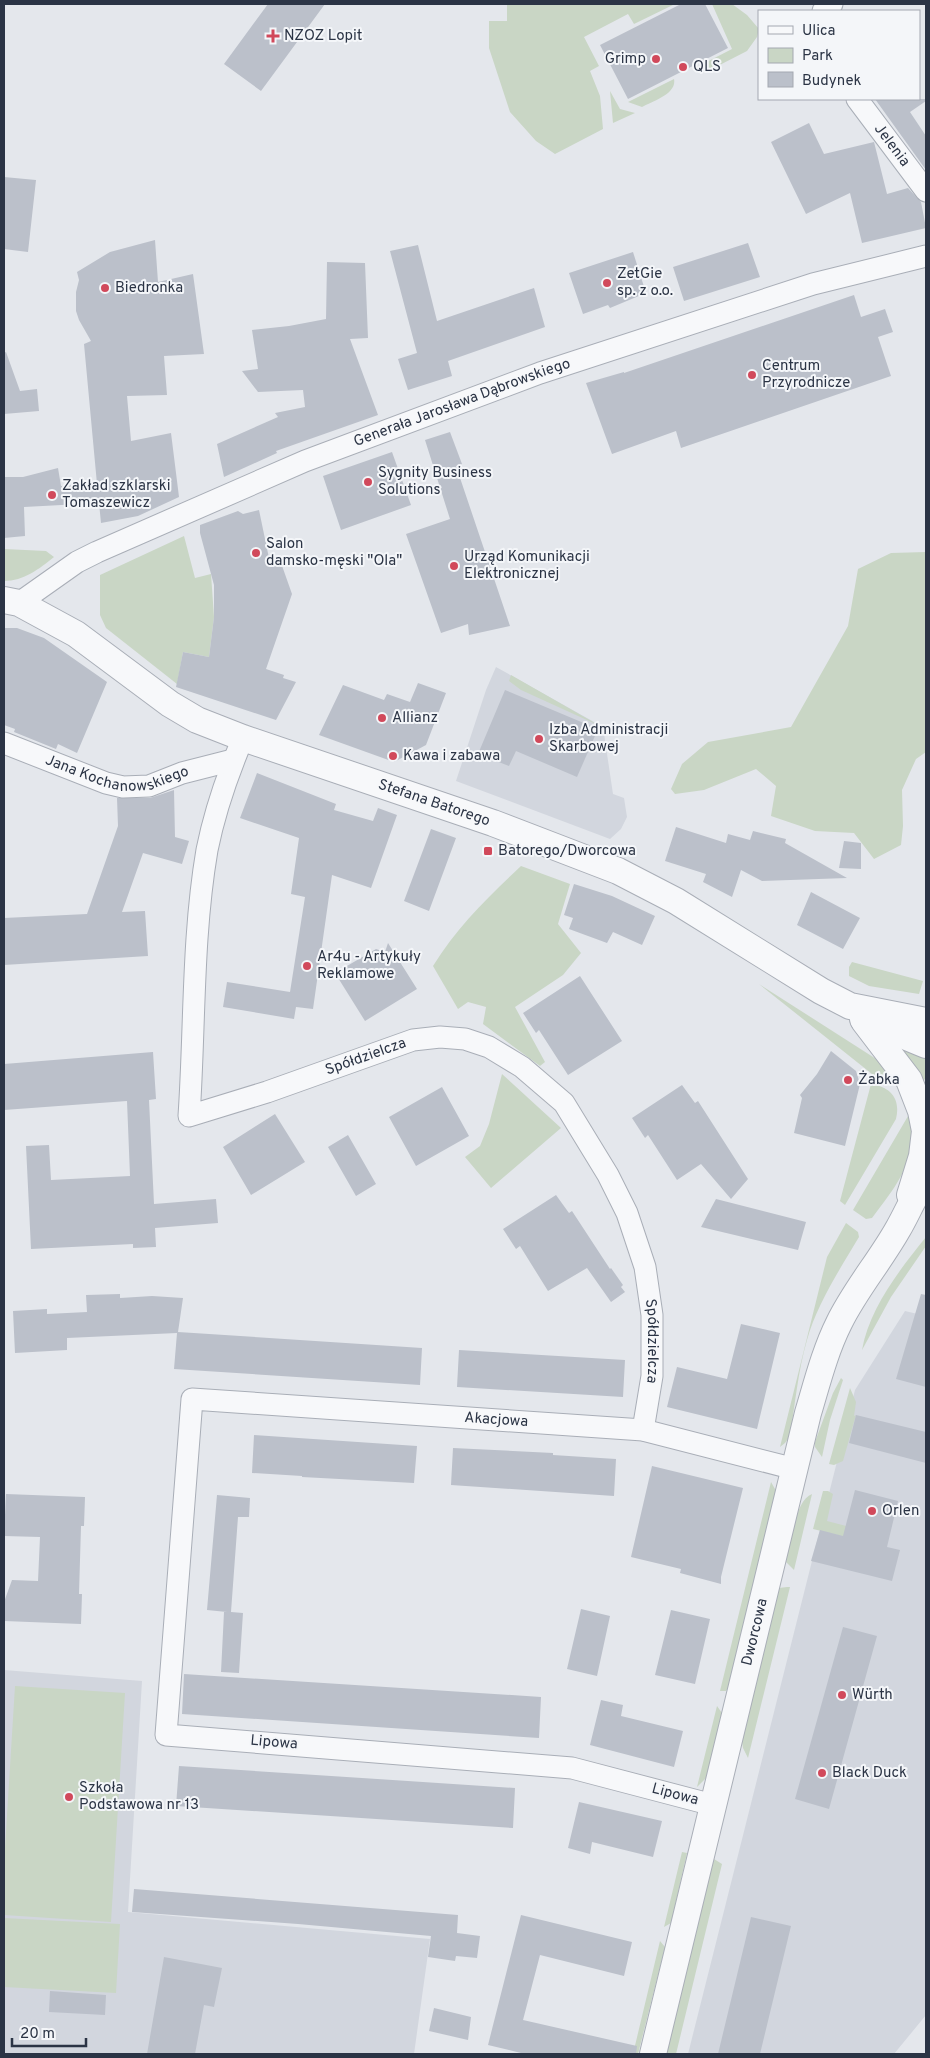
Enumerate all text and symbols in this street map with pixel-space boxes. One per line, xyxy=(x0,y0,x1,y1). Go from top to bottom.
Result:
legend xyxy=(758,10,920,100)
text: Ulica xyxy=(802,22,835,41)
place label: NZOZ Lopit xyxy=(284,27,362,46)
marker: NZOZ Lopit xyxy=(266,29,280,43)
text: Park xyxy=(802,47,833,66)
place label: Grimp xyxy=(605,50,646,69)
marker: Grimp xyxy=(650,53,662,65)
place label: QLS xyxy=(693,58,721,77)
marker: QLS xyxy=(677,61,689,73)
text: Budynek xyxy=(802,72,861,91)
street label: Jelenia xyxy=(870,120,914,171)
place label: ZetGie sp. z o.o. xyxy=(617,265,673,301)
marker: ZetGie sp. z o.o. xyxy=(601,277,613,289)
place label: Biedronka xyxy=(115,279,183,298)
marker: Biedronka xyxy=(99,282,111,294)
street label: Generała Jarosława Dąbrowskiego xyxy=(351,354,573,451)
place label: Centrum Przyrodnicze xyxy=(762,357,850,393)
marker: Centrum Przyrodnicze xyxy=(746,369,758,381)
place label: Sygnity Business Solutions xyxy=(378,464,492,500)
marker: Sygnity Business Solutions xyxy=(362,476,374,488)
place label: Zakład szklarski Tomaszewicz xyxy=(62,477,171,513)
marker: Zakład szklarski Tomaszewicz xyxy=(46,489,58,501)
place label: Salon damsko-męski "Ola" xyxy=(266,535,402,571)
marker: Salon damsko-męski "Ola" xyxy=(250,547,262,559)
place label: Urząd Komunikacji Elektronicznej xyxy=(464,548,590,584)
marker: Urząd Komunikacji Elektronicznej xyxy=(448,560,460,572)
place label: Allianz xyxy=(392,709,438,728)
marker: Allianz xyxy=(376,712,388,724)
place label: Izba Administracji Skarbowej xyxy=(549,721,668,757)
marker: Izba Administracji Skarbowej xyxy=(533,733,545,745)
place label: Kawa i zabawa xyxy=(403,747,500,766)
marker: Kawa i zabawa xyxy=(387,750,399,762)
street label: Jana Kochanowskiego xyxy=(42,751,191,797)
street label: Stefana Batorego xyxy=(376,775,493,831)
place label: Batorego/Dworcowa xyxy=(498,842,636,861)
marker: Batorego/Dworcowa xyxy=(482,845,494,857)
place label: Ar4u - Artykuły Reklamowe xyxy=(317,948,421,984)
marker: Ar4u - Artykuły Reklamowe xyxy=(301,960,313,972)
street label: Spółdzielcza xyxy=(323,1034,409,1080)
place label: Żabka xyxy=(858,1070,900,1090)
marker: Żabka xyxy=(842,1074,854,1086)
street label: Spółdzielcza xyxy=(640,1298,662,1385)
street label: Akacjowa xyxy=(464,1408,529,1432)
place label: Orlen xyxy=(882,1502,919,1521)
marker: Orlen xyxy=(866,1505,878,1517)
street label: Dworcowa xyxy=(738,1597,772,1668)
place label: Würth xyxy=(852,1686,893,1705)
marker: Würth xyxy=(836,1689,848,1701)
street label: Lipowa xyxy=(249,1731,299,1755)
place label: Black Duck xyxy=(832,1764,907,1783)
marker: Black Duck xyxy=(816,1767,828,1779)
place label: Szkoła Podstawowa nr 13 xyxy=(79,1779,199,1815)
street label: Lipowa xyxy=(650,1780,700,1810)
marker: Szkoła Podstawowa nr 13 xyxy=(63,1791,75,1803)
scale bar xyxy=(12,2016,86,2048)
text: 20 m xyxy=(20,2025,55,2044)

